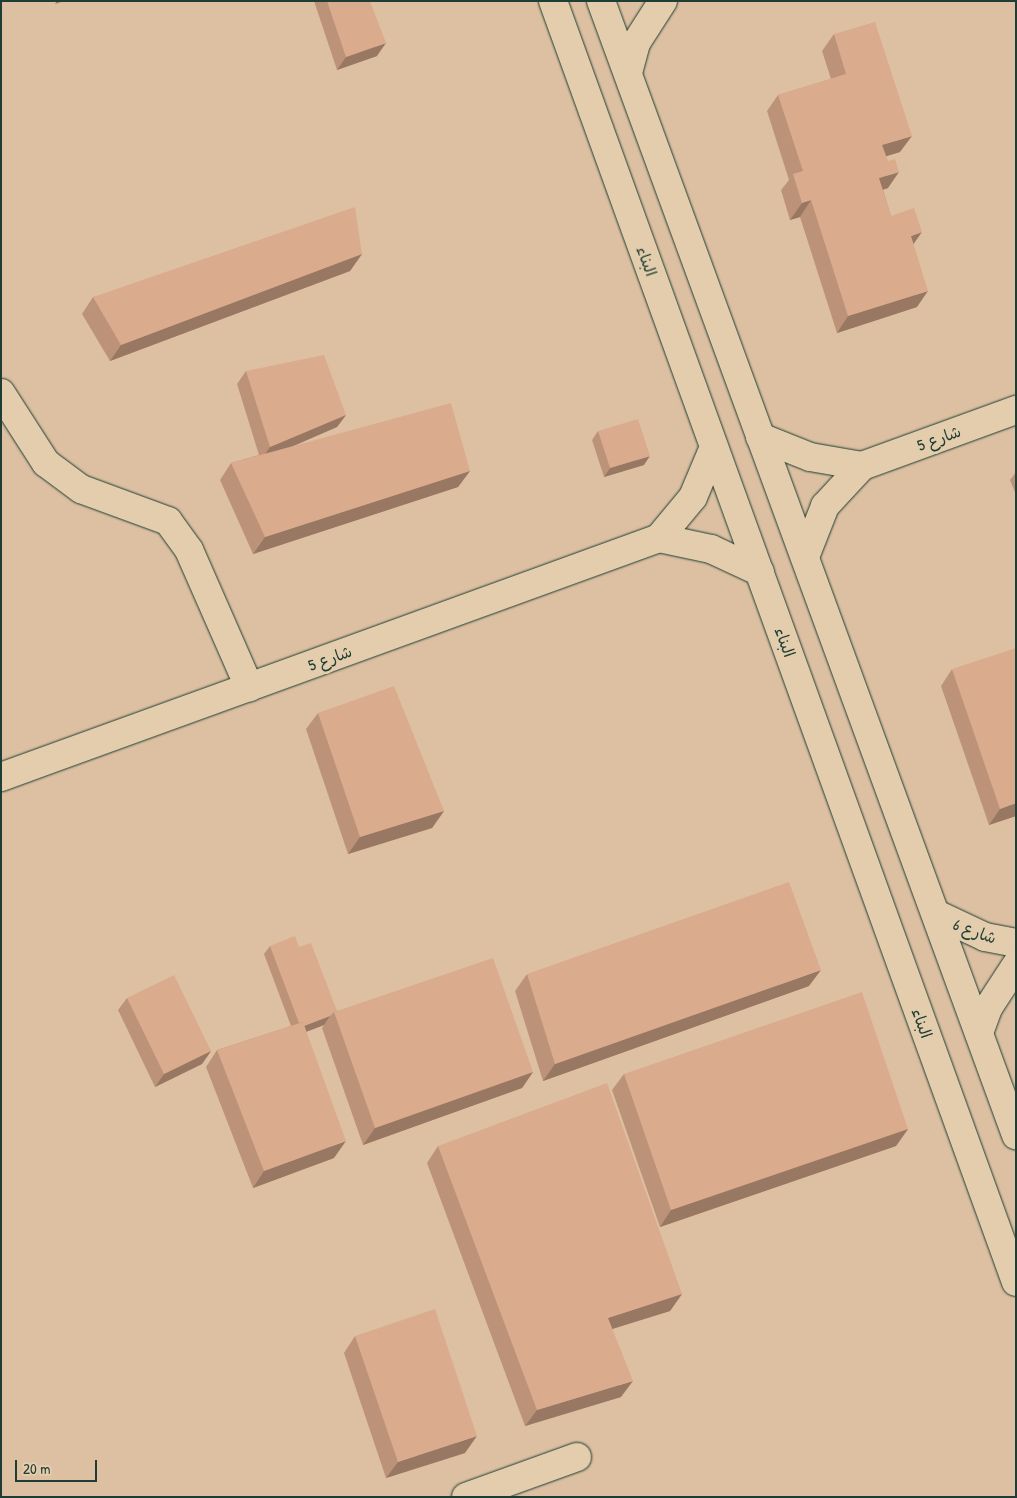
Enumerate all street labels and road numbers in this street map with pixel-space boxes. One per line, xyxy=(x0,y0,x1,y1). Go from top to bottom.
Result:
street label: البناء xyxy=(633,243,661,279)
street label: شارع 5 xyxy=(915,421,963,455)
street label: البناء xyxy=(771,624,799,660)
street label: شارع 5 xyxy=(306,641,354,675)
street label: شارع 6 xyxy=(951,914,999,948)
street label: البناء xyxy=(908,1005,936,1041)

